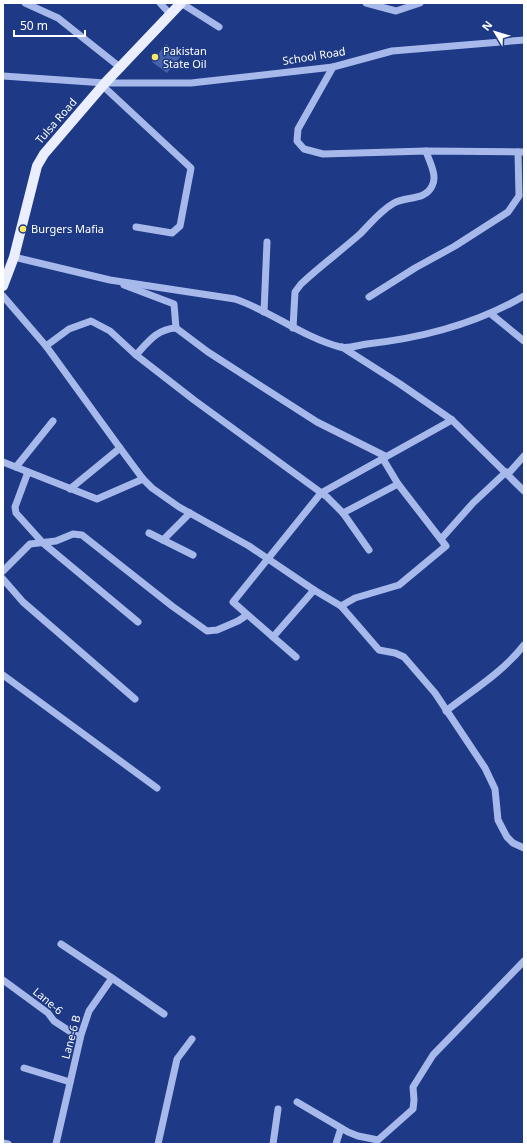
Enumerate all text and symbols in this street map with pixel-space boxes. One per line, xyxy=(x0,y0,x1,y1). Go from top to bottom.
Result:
scale bar xyxy=(14,12,85,38)
north arrow xyxy=(475,12,515,52)
text: 50 m xyxy=(20,17,48,34)
text: N xyxy=(478,17,495,34)
place label: Pakistan State Oil xyxy=(163,43,207,71)
street label: School Road xyxy=(281,43,346,68)
marker: Pakistan State Oil xyxy=(150,52,160,62)
street label: Tulsa Road xyxy=(32,95,80,147)
place label: Burgers Mafia xyxy=(31,221,104,236)
marker: Burgers Mafia xyxy=(18,224,28,234)
street label: Lane-6 xyxy=(30,984,66,1018)
street label: Lane-6 B xyxy=(57,1013,84,1060)

